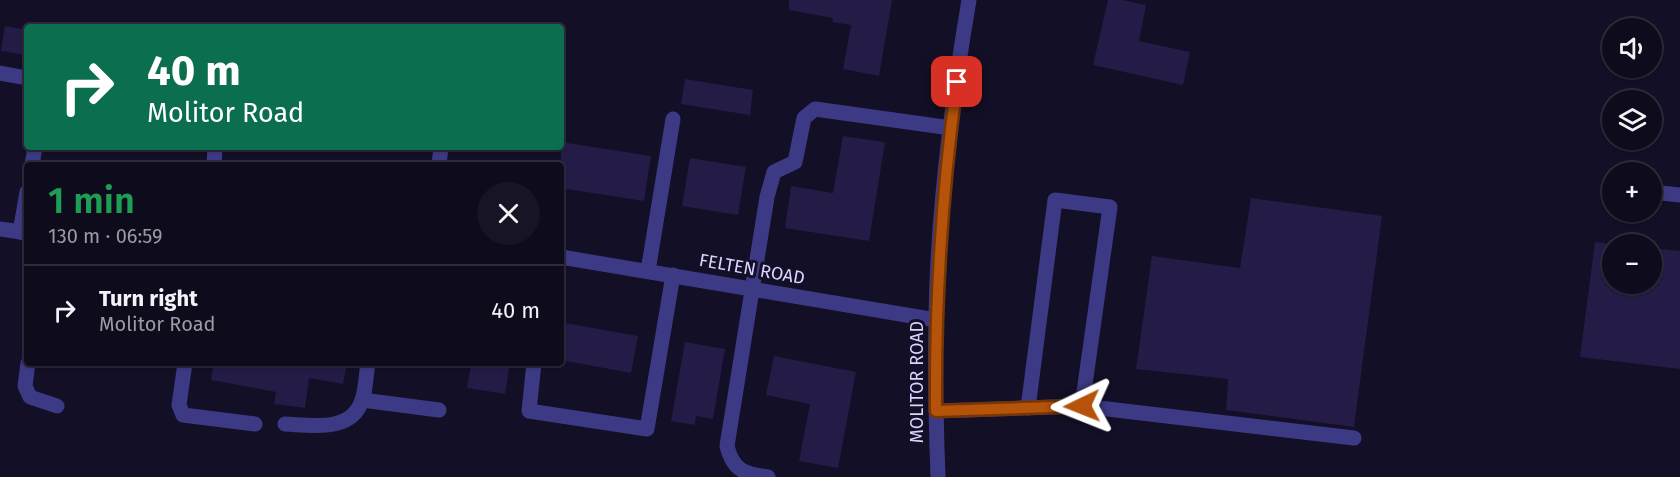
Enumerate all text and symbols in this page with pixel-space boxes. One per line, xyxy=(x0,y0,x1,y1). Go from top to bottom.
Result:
map controls xyxy=(1602,18,1662,294)
button: sound xyxy=(1602,18,1662,78)
text: 40 m xyxy=(147,46,241,96)
icon: right xyxy=(48,48,126,126)
pin xyxy=(931,56,982,107)
icon: arrive xyxy=(940,65,973,98)
button: layers xyxy=(1602,90,1662,150)
text: Molitor Road xyxy=(147,97,304,129)
button: + xyxy=(1602,162,1662,222)
text: 1 min xyxy=(48,179,135,223)
button: close xyxy=(477,182,540,245)
text: 130 m · 06:59 xyxy=(48,224,163,248)
button: − xyxy=(1602,234,1662,294)
street label: FELTEN ROAD xyxy=(697,249,807,289)
text: Turn right xyxy=(99,285,198,312)
icon: right xyxy=(48,294,81,327)
text: 40 m xyxy=(491,297,540,324)
text: Molitor Road xyxy=(99,312,215,336)
street label: MOLITOR ROAD xyxy=(906,321,928,443)
position arrow xyxy=(1050,374,1114,438)

